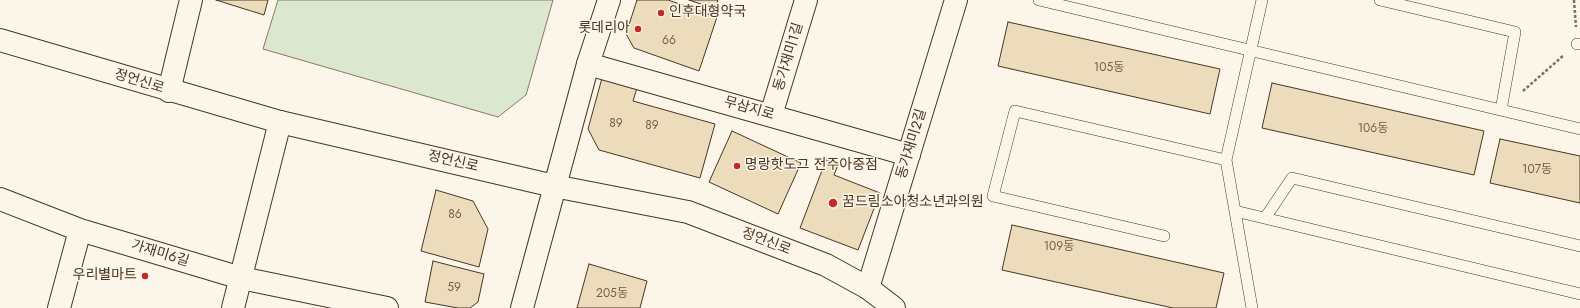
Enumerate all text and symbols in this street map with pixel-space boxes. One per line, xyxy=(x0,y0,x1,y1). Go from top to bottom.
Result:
place label: 인후대형약국 xyxy=(669,5,746,21)
marker: 인후대형약국 xyxy=(656,8,666,18)
place label: 롯데리아 xyxy=(578,21,630,37)
street label: 동가재미1길 xyxy=(771,21,807,93)
marker: 롯데리아 xyxy=(633,24,643,34)
house number: 66 xyxy=(662,34,676,48)
house number: 105동 xyxy=(1094,61,1124,75)
street label: 정언신로 xyxy=(112,66,166,98)
street label: 무삼지로 xyxy=(722,94,776,124)
street label: 동가재미2길 xyxy=(893,107,931,181)
house number: 89 xyxy=(609,117,623,131)
house number: 89 xyxy=(645,119,659,133)
house number: 106동 xyxy=(1358,122,1388,136)
street label: 정언신로 xyxy=(426,148,480,176)
place label: 명랑핫도그 전주아중점 xyxy=(745,158,878,174)
marker: 명랑핫도그 전주아중점 xyxy=(732,161,742,171)
house number: 107동 xyxy=(1522,163,1552,177)
place label: 꿈드림소아청소년과의원 xyxy=(842,195,984,211)
marker: 꿈드림소아청소년과의원 xyxy=(827,197,839,209)
house number: 86 xyxy=(448,208,462,222)
street label: 정언신로 xyxy=(739,225,793,259)
street label: 가재미6길 xyxy=(129,237,191,271)
house number: 109동 xyxy=(1044,240,1074,254)
place label: 우리별마트 xyxy=(73,268,137,284)
marker: 우리별마트 xyxy=(140,271,150,281)
house number: 59 xyxy=(447,281,461,295)
house number: 205동 xyxy=(596,287,628,301)

